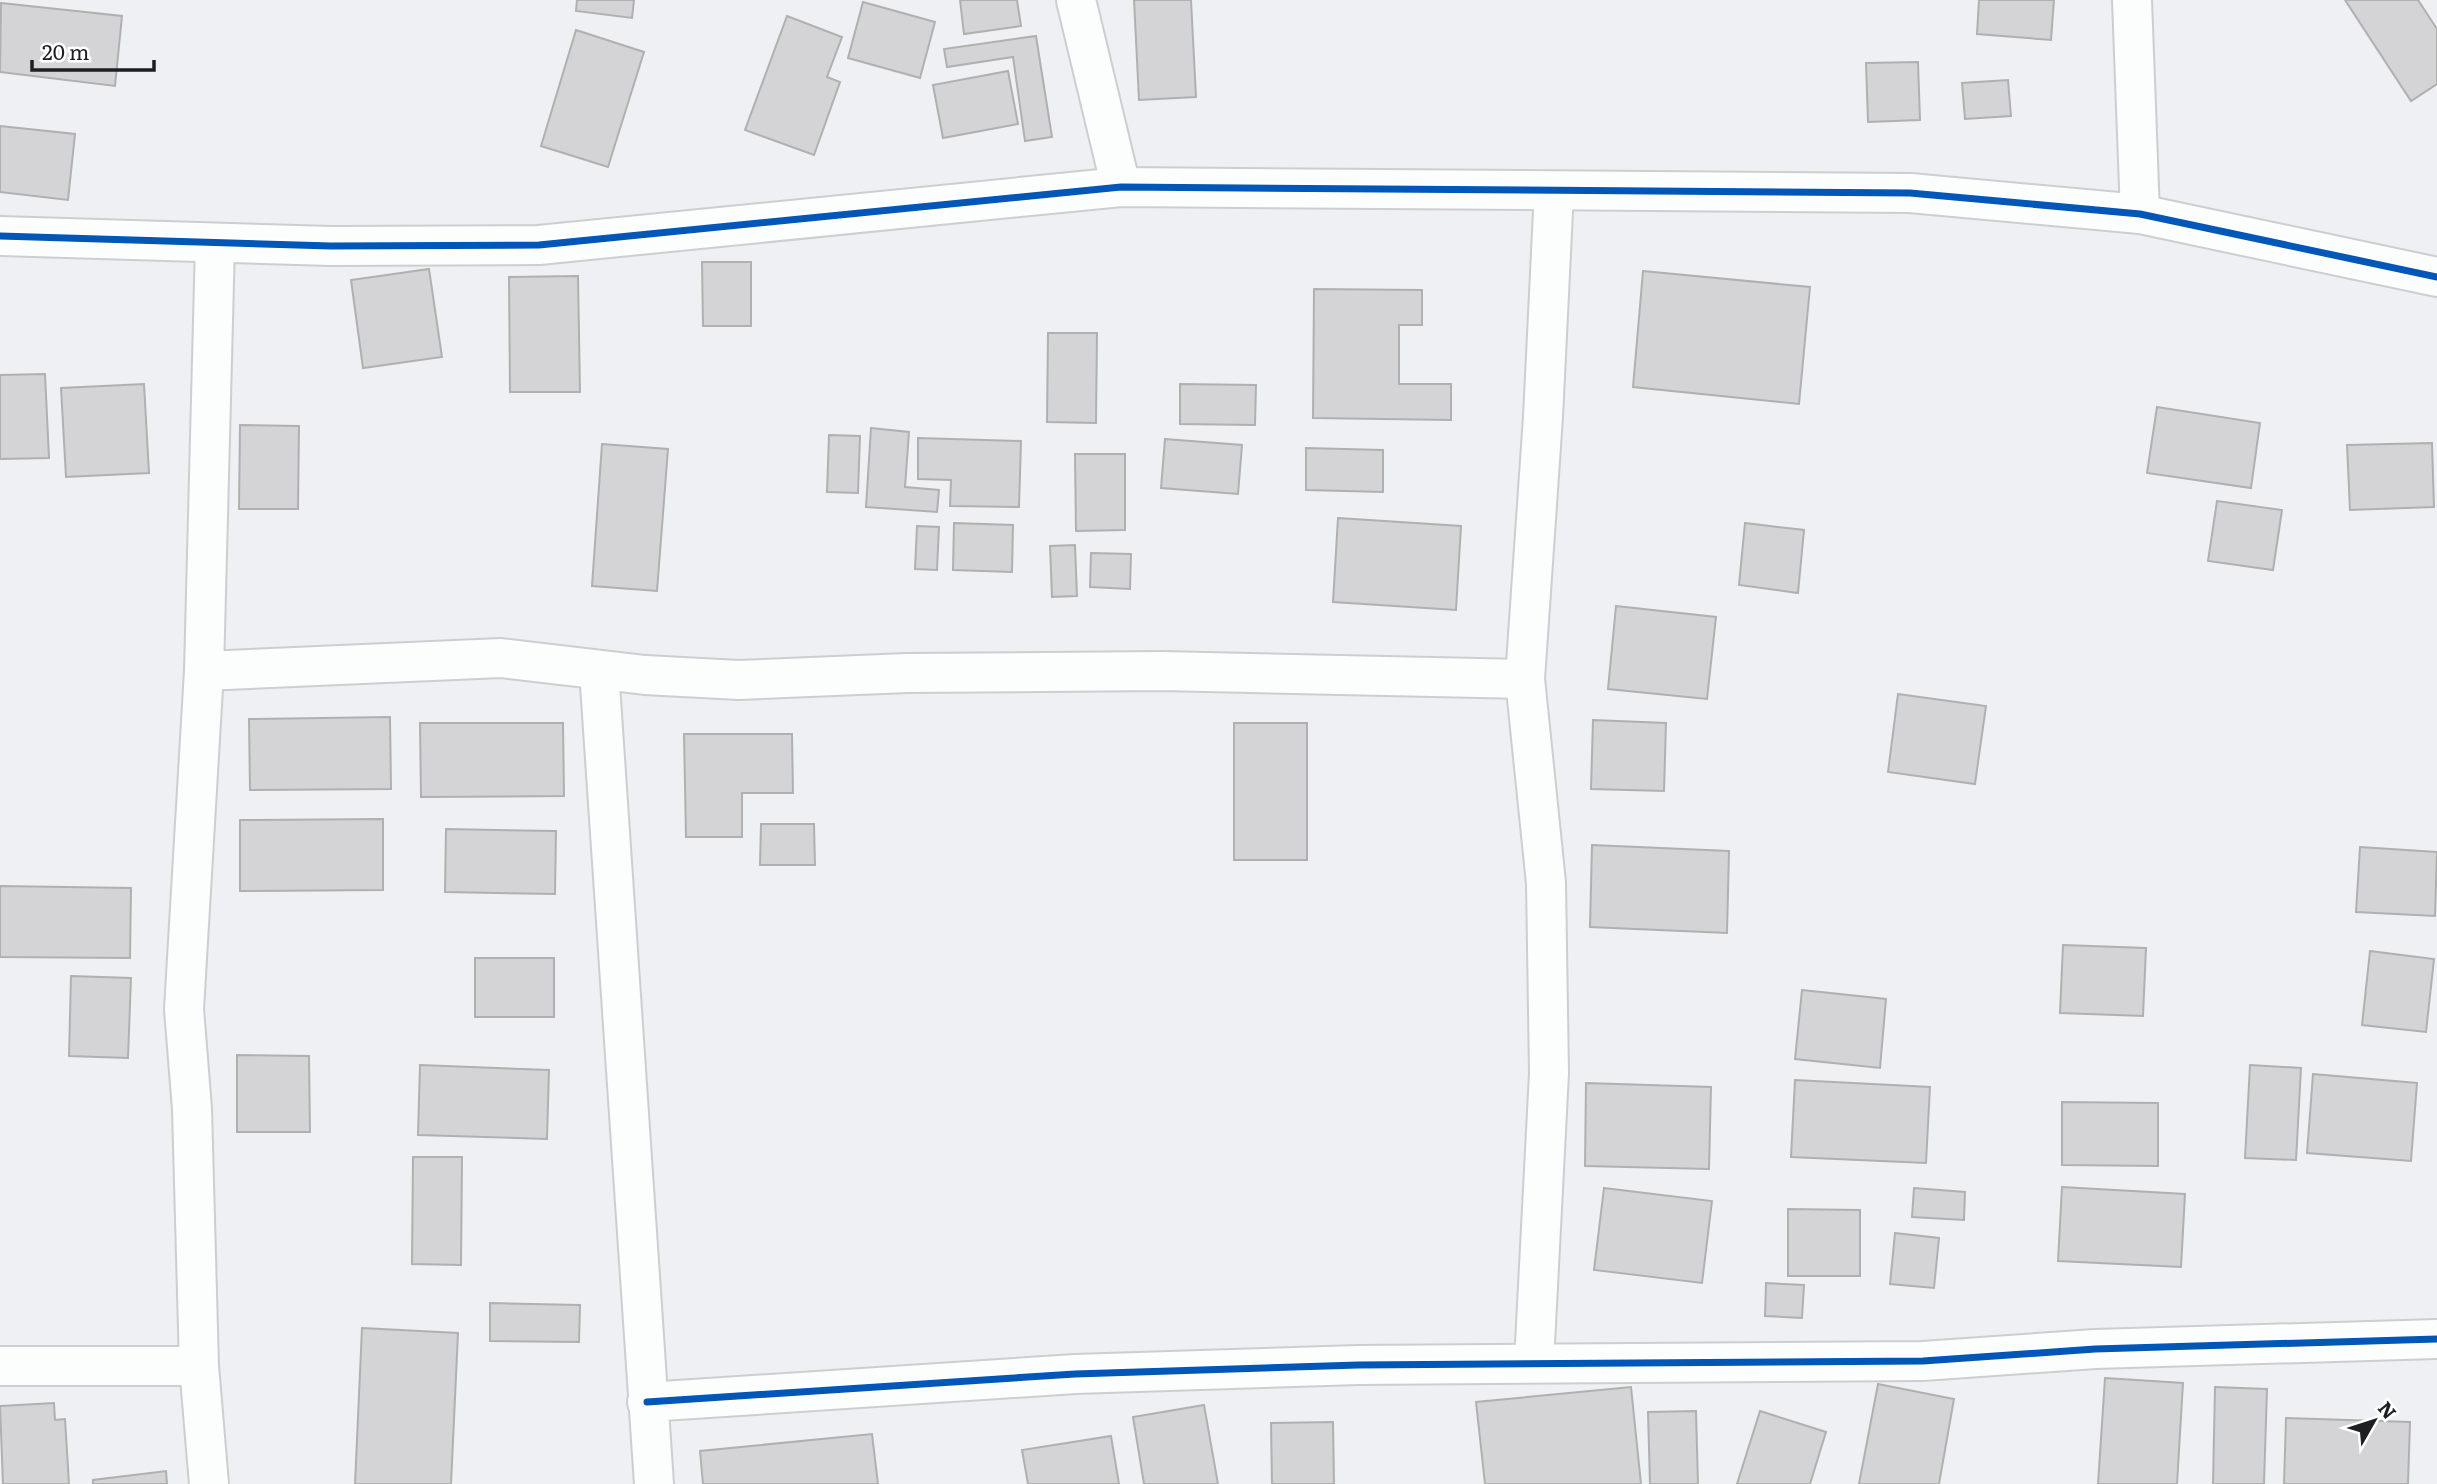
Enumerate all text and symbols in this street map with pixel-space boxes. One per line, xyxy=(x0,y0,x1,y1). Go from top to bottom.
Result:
scale bar xyxy=(32,28,154,72)
text: 20 m xyxy=(42,35,89,66)
north arrow xyxy=(2339,1386,2409,1456)
text: N xyxy=(2372,1395,2404,1425)

